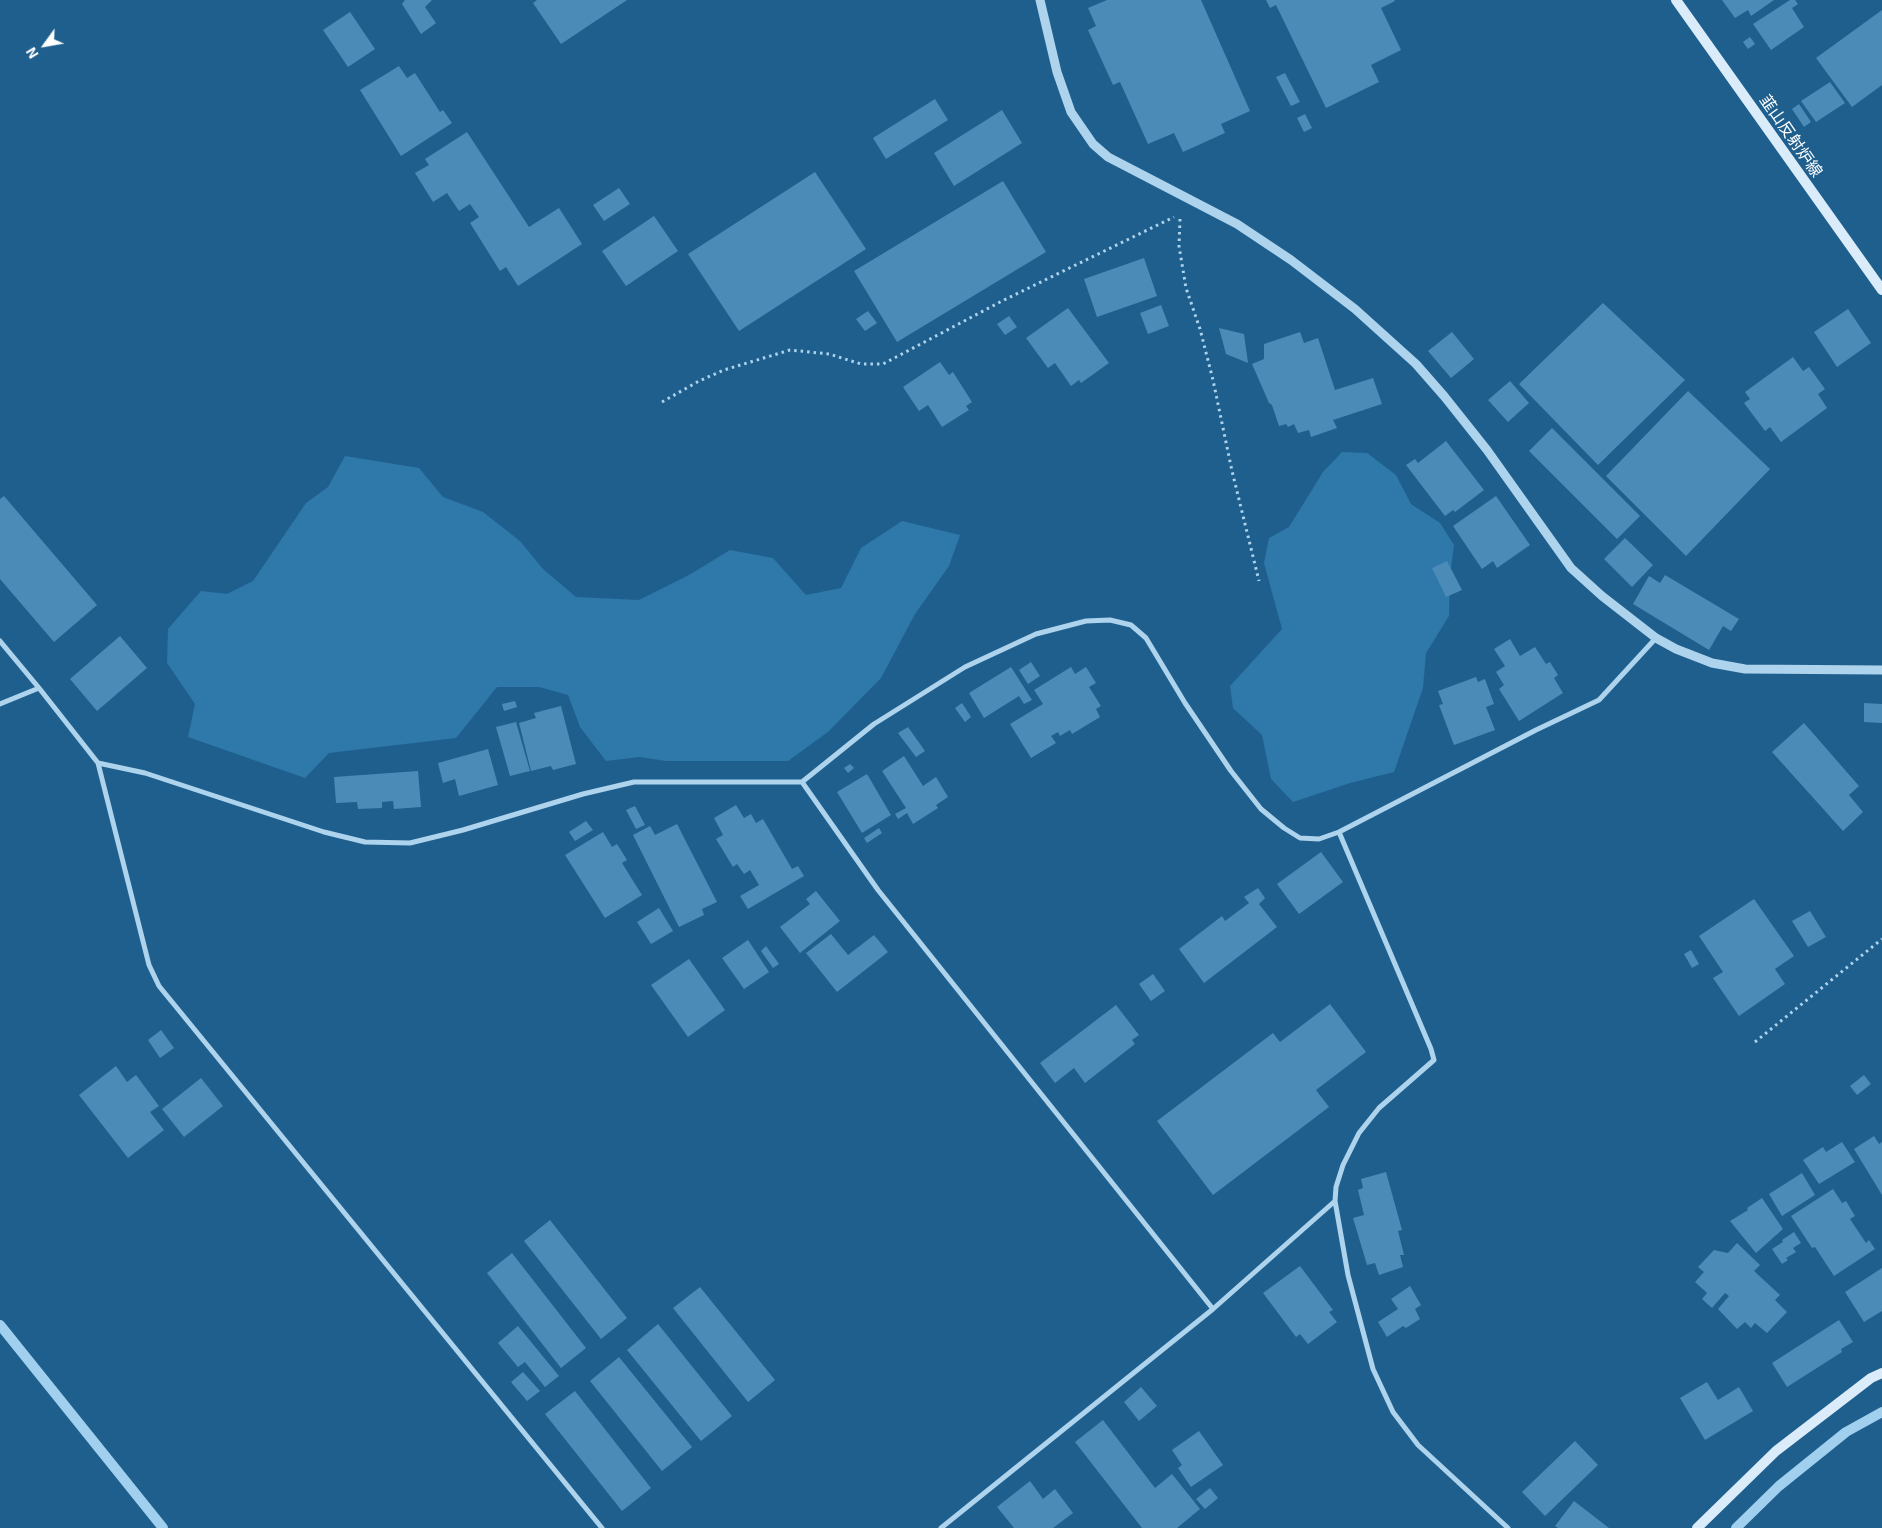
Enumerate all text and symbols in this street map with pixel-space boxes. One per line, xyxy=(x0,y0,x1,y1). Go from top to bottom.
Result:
north arrow xyxy=(20,20,70,70)
text: N xyxy=(22,44,42,62)
street label: 韮山反射炉線 xyxy=(1756,91,1826,181)

